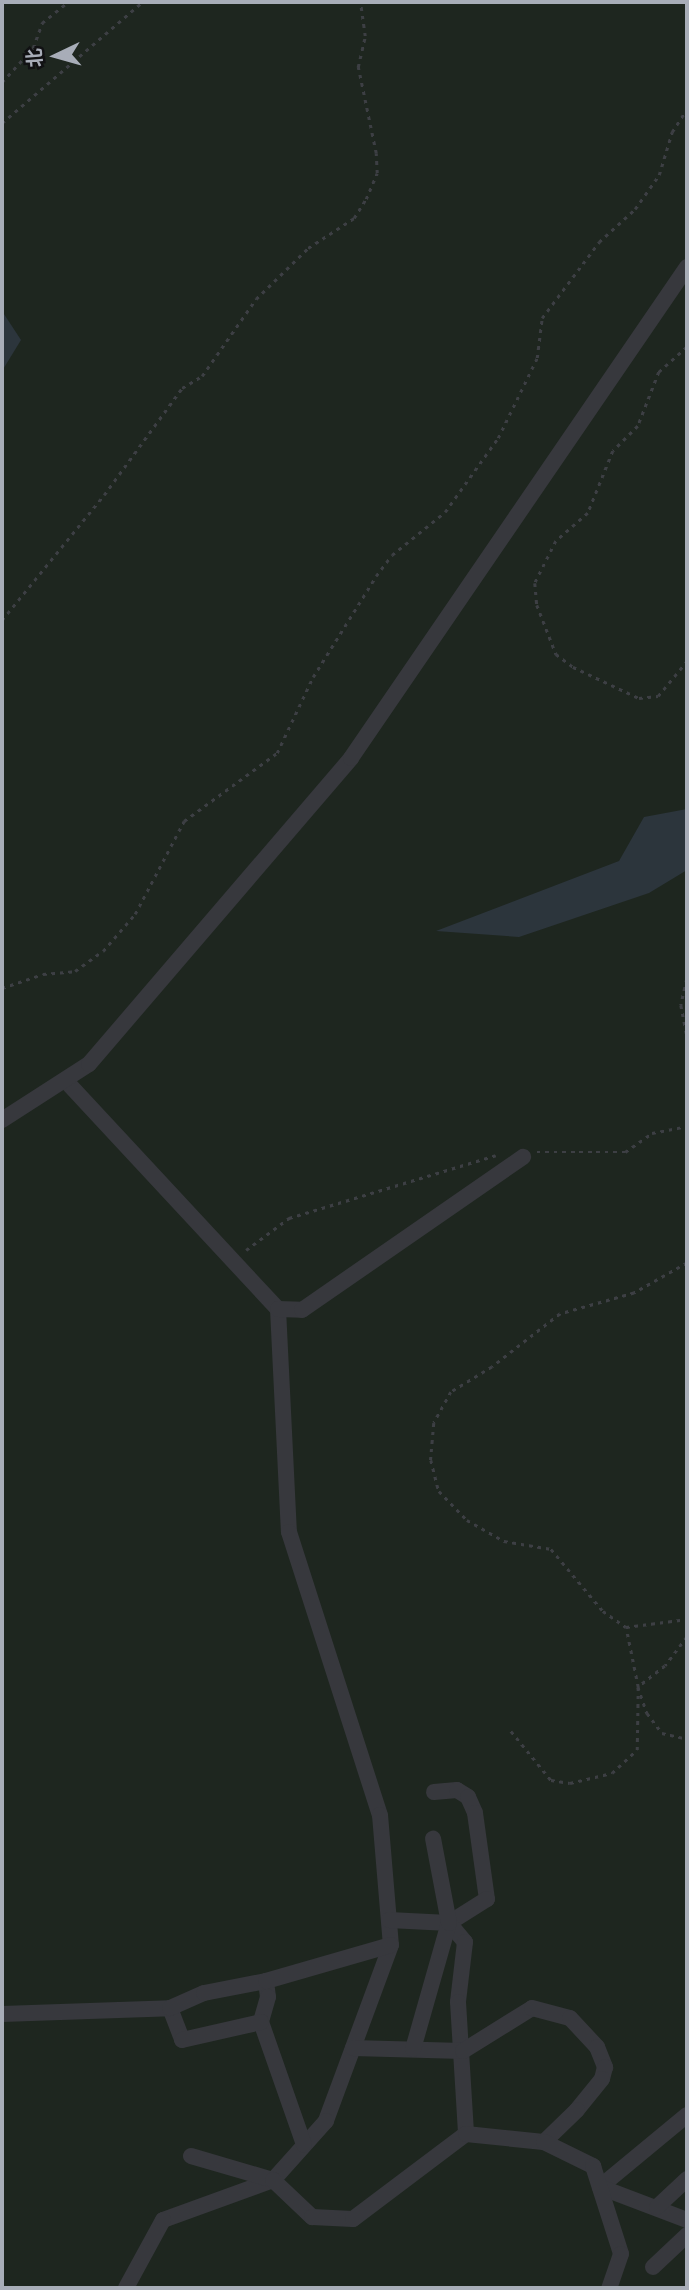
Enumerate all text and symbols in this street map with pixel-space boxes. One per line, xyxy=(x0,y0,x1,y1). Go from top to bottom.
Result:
north arrow xyxy=(21,21,91,91)
text: 北 xyxy=(23,47,46,68)

